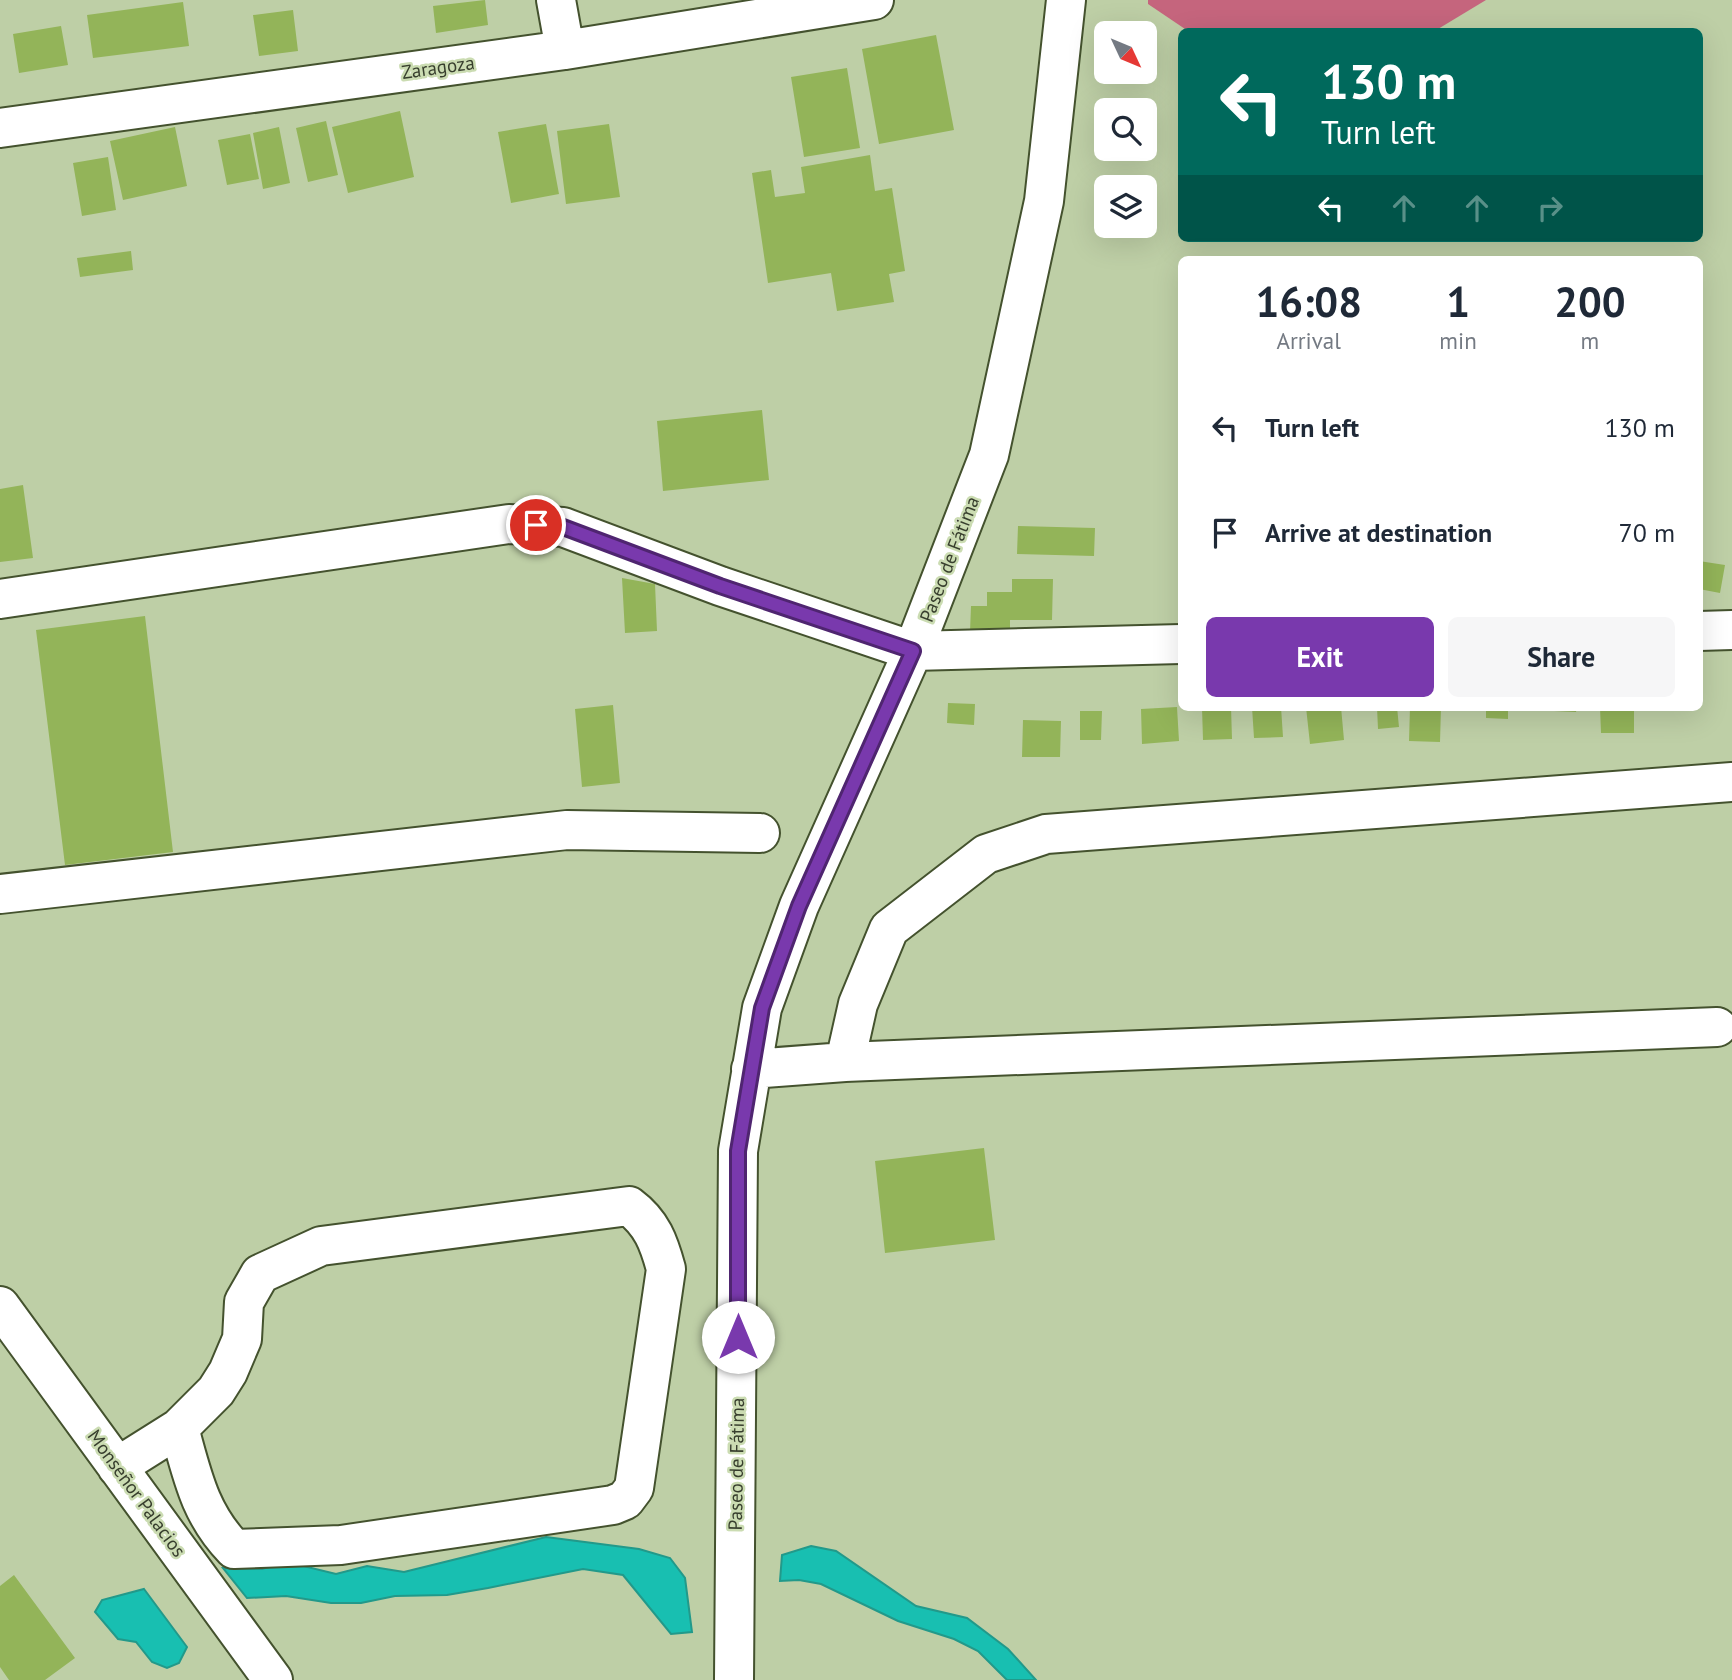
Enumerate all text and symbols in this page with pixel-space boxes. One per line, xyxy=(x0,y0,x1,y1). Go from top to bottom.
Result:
north arrow xyxy=(1094,21,1157,84)
map controls xyxy=(1094,21,1157,238)
text: 130 m xyxy=(1321,49,1456,113)
street label: Zaragoza xyxy=(400,50,476,84)
icon: left xyxy=(1206,56,1297,147)
button: search xyxy=(1094,98,1157,161)
text: Turn left xyxy=(1321,111,1436,153)
button: layers xyxy=(1094,175,1157,238)
icon: left xyxy=(1312,189,1350,227)
icon: ahead xyxy=(1385,189,1423,227)
icon: ahead xyxy=(1458,189,1496,227)
icon: right xyxy=(1531,189,1569,227)
text: 16:08 xyxy=(1255,274,1362,329)
text: 1 xyxy=(1446,274,1470,329)
text: 200 xyxy=(1554,274,1626,329)
text: Arrival xyxy=(1276,326,1341,355)
text: min xyxy=(1439,326,1477,355)
text: m xyxy=(1581,326,1599,355)
icon: left xyxy=(1206,409,1244,447)
text: Turn left xyxy=(1265,411,1359,444)
text: 130 m xyxy=(1604,411,1675,444)
street label: Paseo de Fátima xyxy=(914,493,984,625)
pin xyxy=(506,495,566,555)
icon: arrive xyxy=(517,506,555,544)
icon: arrive xyxy=(1206,514,1244,552)
text: Arrive at destination xyxy=(1265,516,1492,549)
text: 70 m xyxy=(1619,516,1675,549)
button: Exit xyxy=(1206,617,1434,697)
button: Share xyxy=(1448,617,1675,697)
position arrow xyxy=(701,1300,775,1374)
street label: Paseo de Fátima xyxy=(723,1397,749,1531)
street label: Monseñor Palacios xyxy=(83,1425,191,1561)

